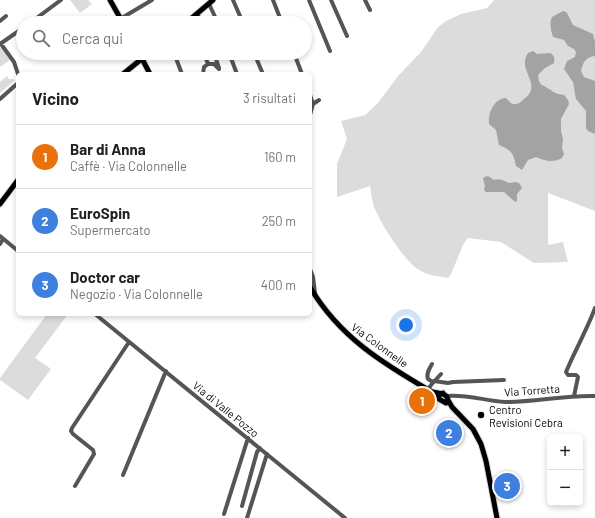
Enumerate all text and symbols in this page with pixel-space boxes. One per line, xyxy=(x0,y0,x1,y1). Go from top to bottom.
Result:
search box xyxy=(16,16,312,60)
icon: search xyxy=(30,27,52,49)
text: Cerca qui xyxy=(62,29,123,47)
text: Vicino xyxy=(32,88,79,108)
text: 3 risultati xyxy=(243,90,296,106)
text: Bar di Anna xyxy=(70,140,146,158)
text: 1 xyxy=(43,149,47,165)
text: 160 m xyxy=(264,149,296,165)
text: Caffè · Via Colonnelle xyxy=(70,158,187,174)
text: EuroSpin xyxy=(70,204,130,222)
text: 2 xyxy=(41,213,49,229)
text: 250 m xyxy=(262,213,296,229)
text: Supermercato xyxy=(70,222,151,238)
text: Doctor car xyxy=(70,268,140,286)
text: 3 xyxy=(41,277,49,293)
text: 400 m xyxy=(261,277,296,293)
text: Negozio · Via Colonnelle xyxy=(70,286,203,302)
your location xyxy=(396,315,416,335)
street label: Via Colonnelle xyxy=(349,320,411,370)
street label: Via di Valle Pozzo xyxy=(190,378,262,440)
street label: Via Torretta xyxy=(504,382,560,398)
pin: 1 xyxy=(409,386,435,416)
place label: Centro Revisioni Cebra xyxy=(489,403,563,429)
marker: Centro Revisioni Cebra xyxy=(476,410,486,420)
pin: 2 xyxy=(436,418,462,448)
map controls xyxy=(547,434,583,506)
button: + xyxy=(547,434,583,470)
button: − xyxy=(547,470,583,506)
pin: 3 xyxy=(494,471,520,501)

